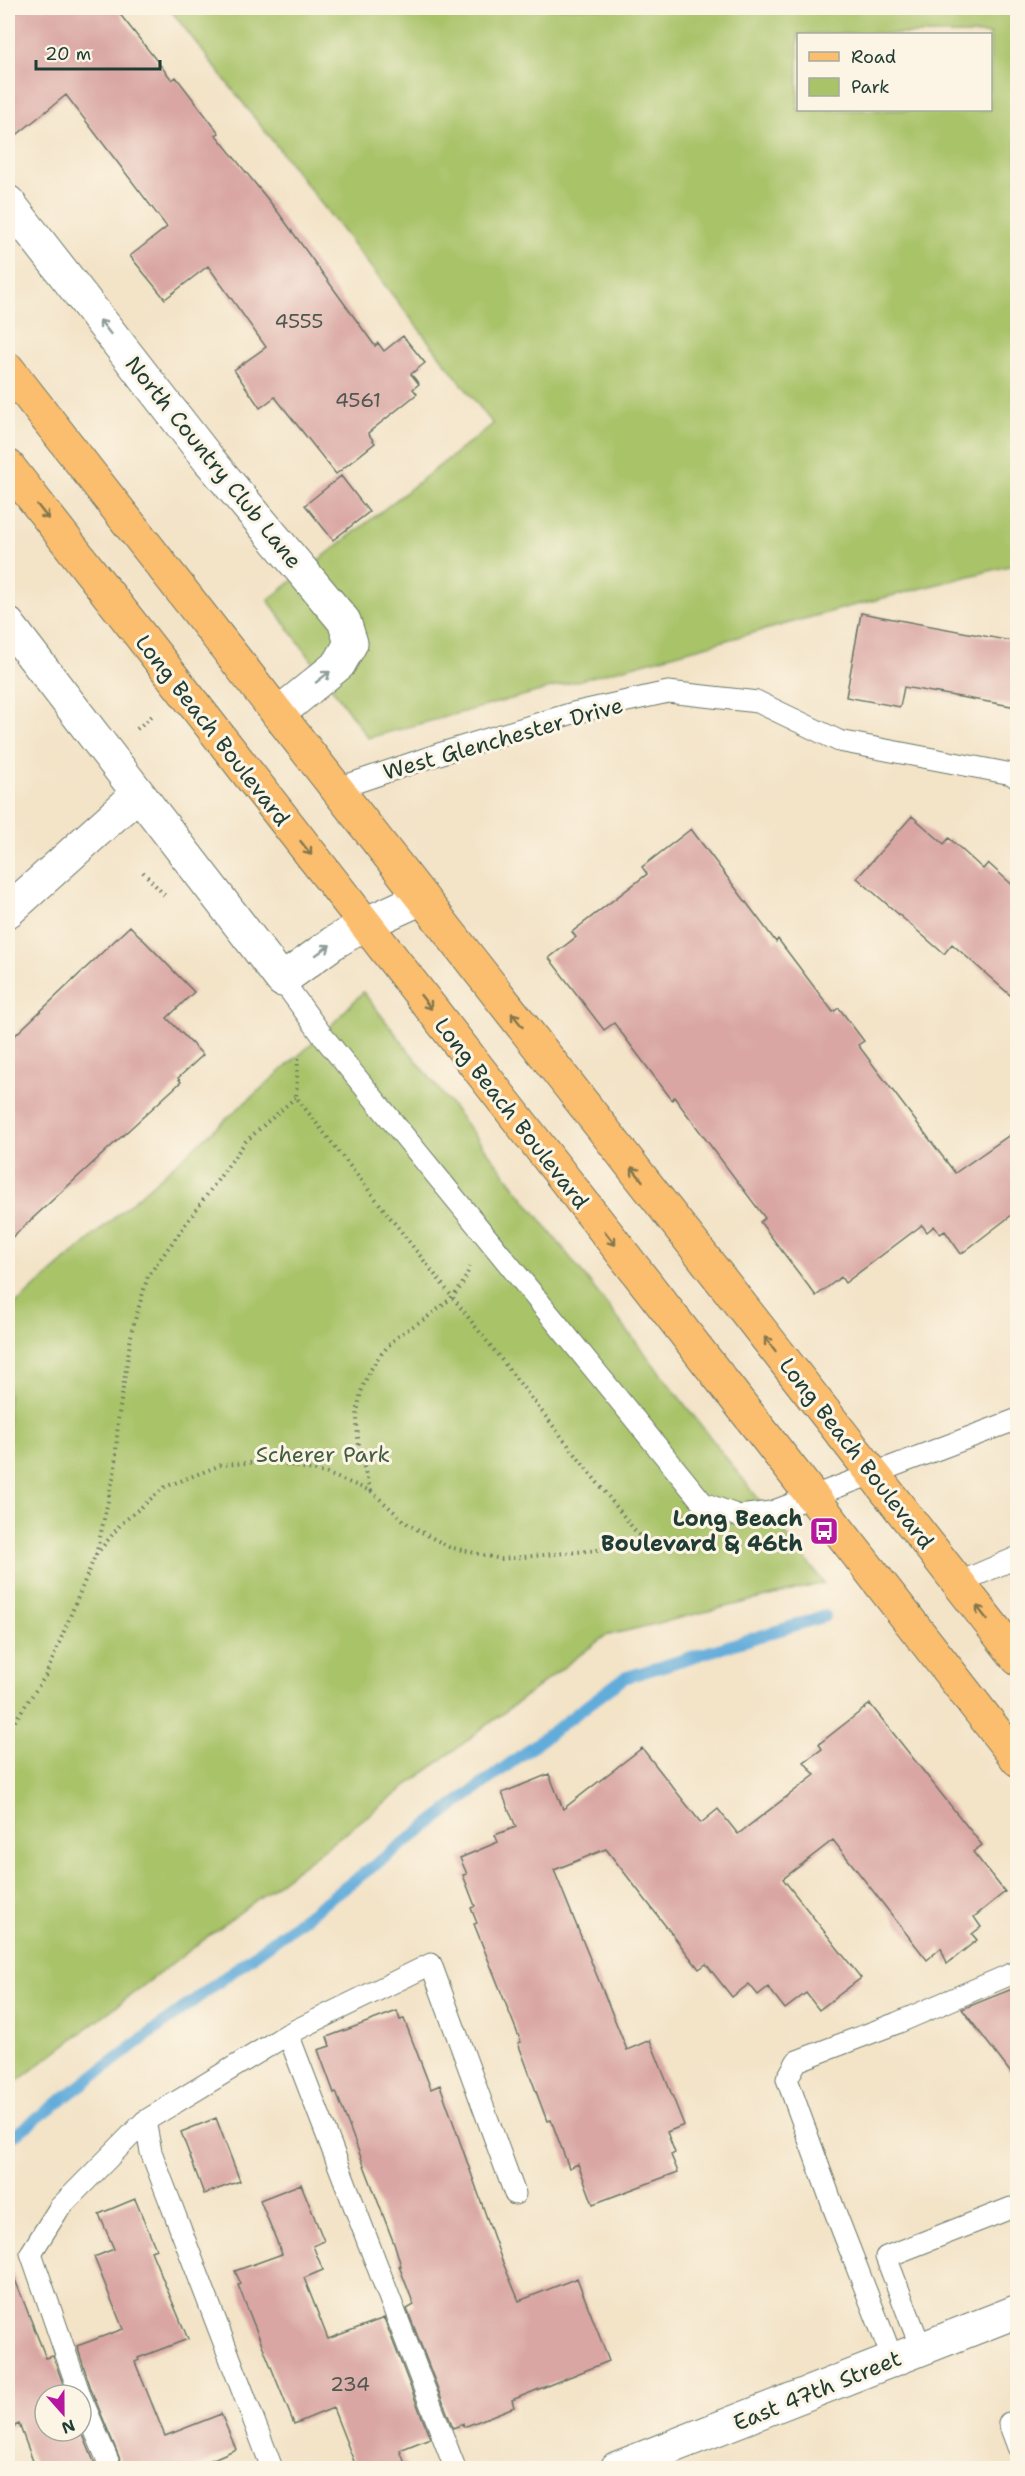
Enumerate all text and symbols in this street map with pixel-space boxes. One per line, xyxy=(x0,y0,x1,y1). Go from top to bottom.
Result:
scale bar xyxy=(36,33,160,71)
legend xyxy=(797,33,992,111)
text: 20 m xyxy=(45,42,91,66)
text: Road xyxy=(851,45,896,69)
text: Park xyxy=(851,75,890,99)
house number: 4555 xyxy=(275,308,323,334)
one-way arrow xyxy=(99,319,112,335)
street label: North Country Club Lane xyxy=(119,350,308,575)
house number: 4561 xyxy=(335,387,381,413)
one-way arrow xyxy=(37,504,50,520)
street label: Long Beach Boulevard xyxy=(129,629,297,832)
one-way arrow xyxy=(315,671,331,684)
street label: West Glenchester Drive xyxy=(380,690,626,787)
one-way arrow xyxy=(299,840,312,856)
one-way arrow xyxy=(314,944,330,957)
one-way arrow xyxy=(419,993,432,1009)
street label: Long Beach Boulevard xyxy=(428,1012,596,1215)
one-way arrow xyxy=(511,1012,524,1028)
one-way arrow xyxy=(631,1166,644,1182)
one-way arrow xyxy=(604,1230,617,1246)
one-way arrow xyxy=(764,1336,777,1352)
street label: Long Beach Boulevard xyxy=(773,1352,941,1555)
park label: Scherer Park xyxy=(256,1440,390,1469)
place label: Long Beach Boulevard & 46th xyxy=(601,1504,803,1558)
bus stop icon: Long Beach Boulevard & 46th xyxy=(808,1515,840,1547)
one-way arrow xyxy=(975,1605,988,1621)
street label: East 47th Street xyxy=(729,2344,905,2437)
house number: 234 xyxy=(330,2371,370,2397)
north arrow xyxy=(33,2383,93,2443)
text: N xyxy=(59,2414,78,2439)

